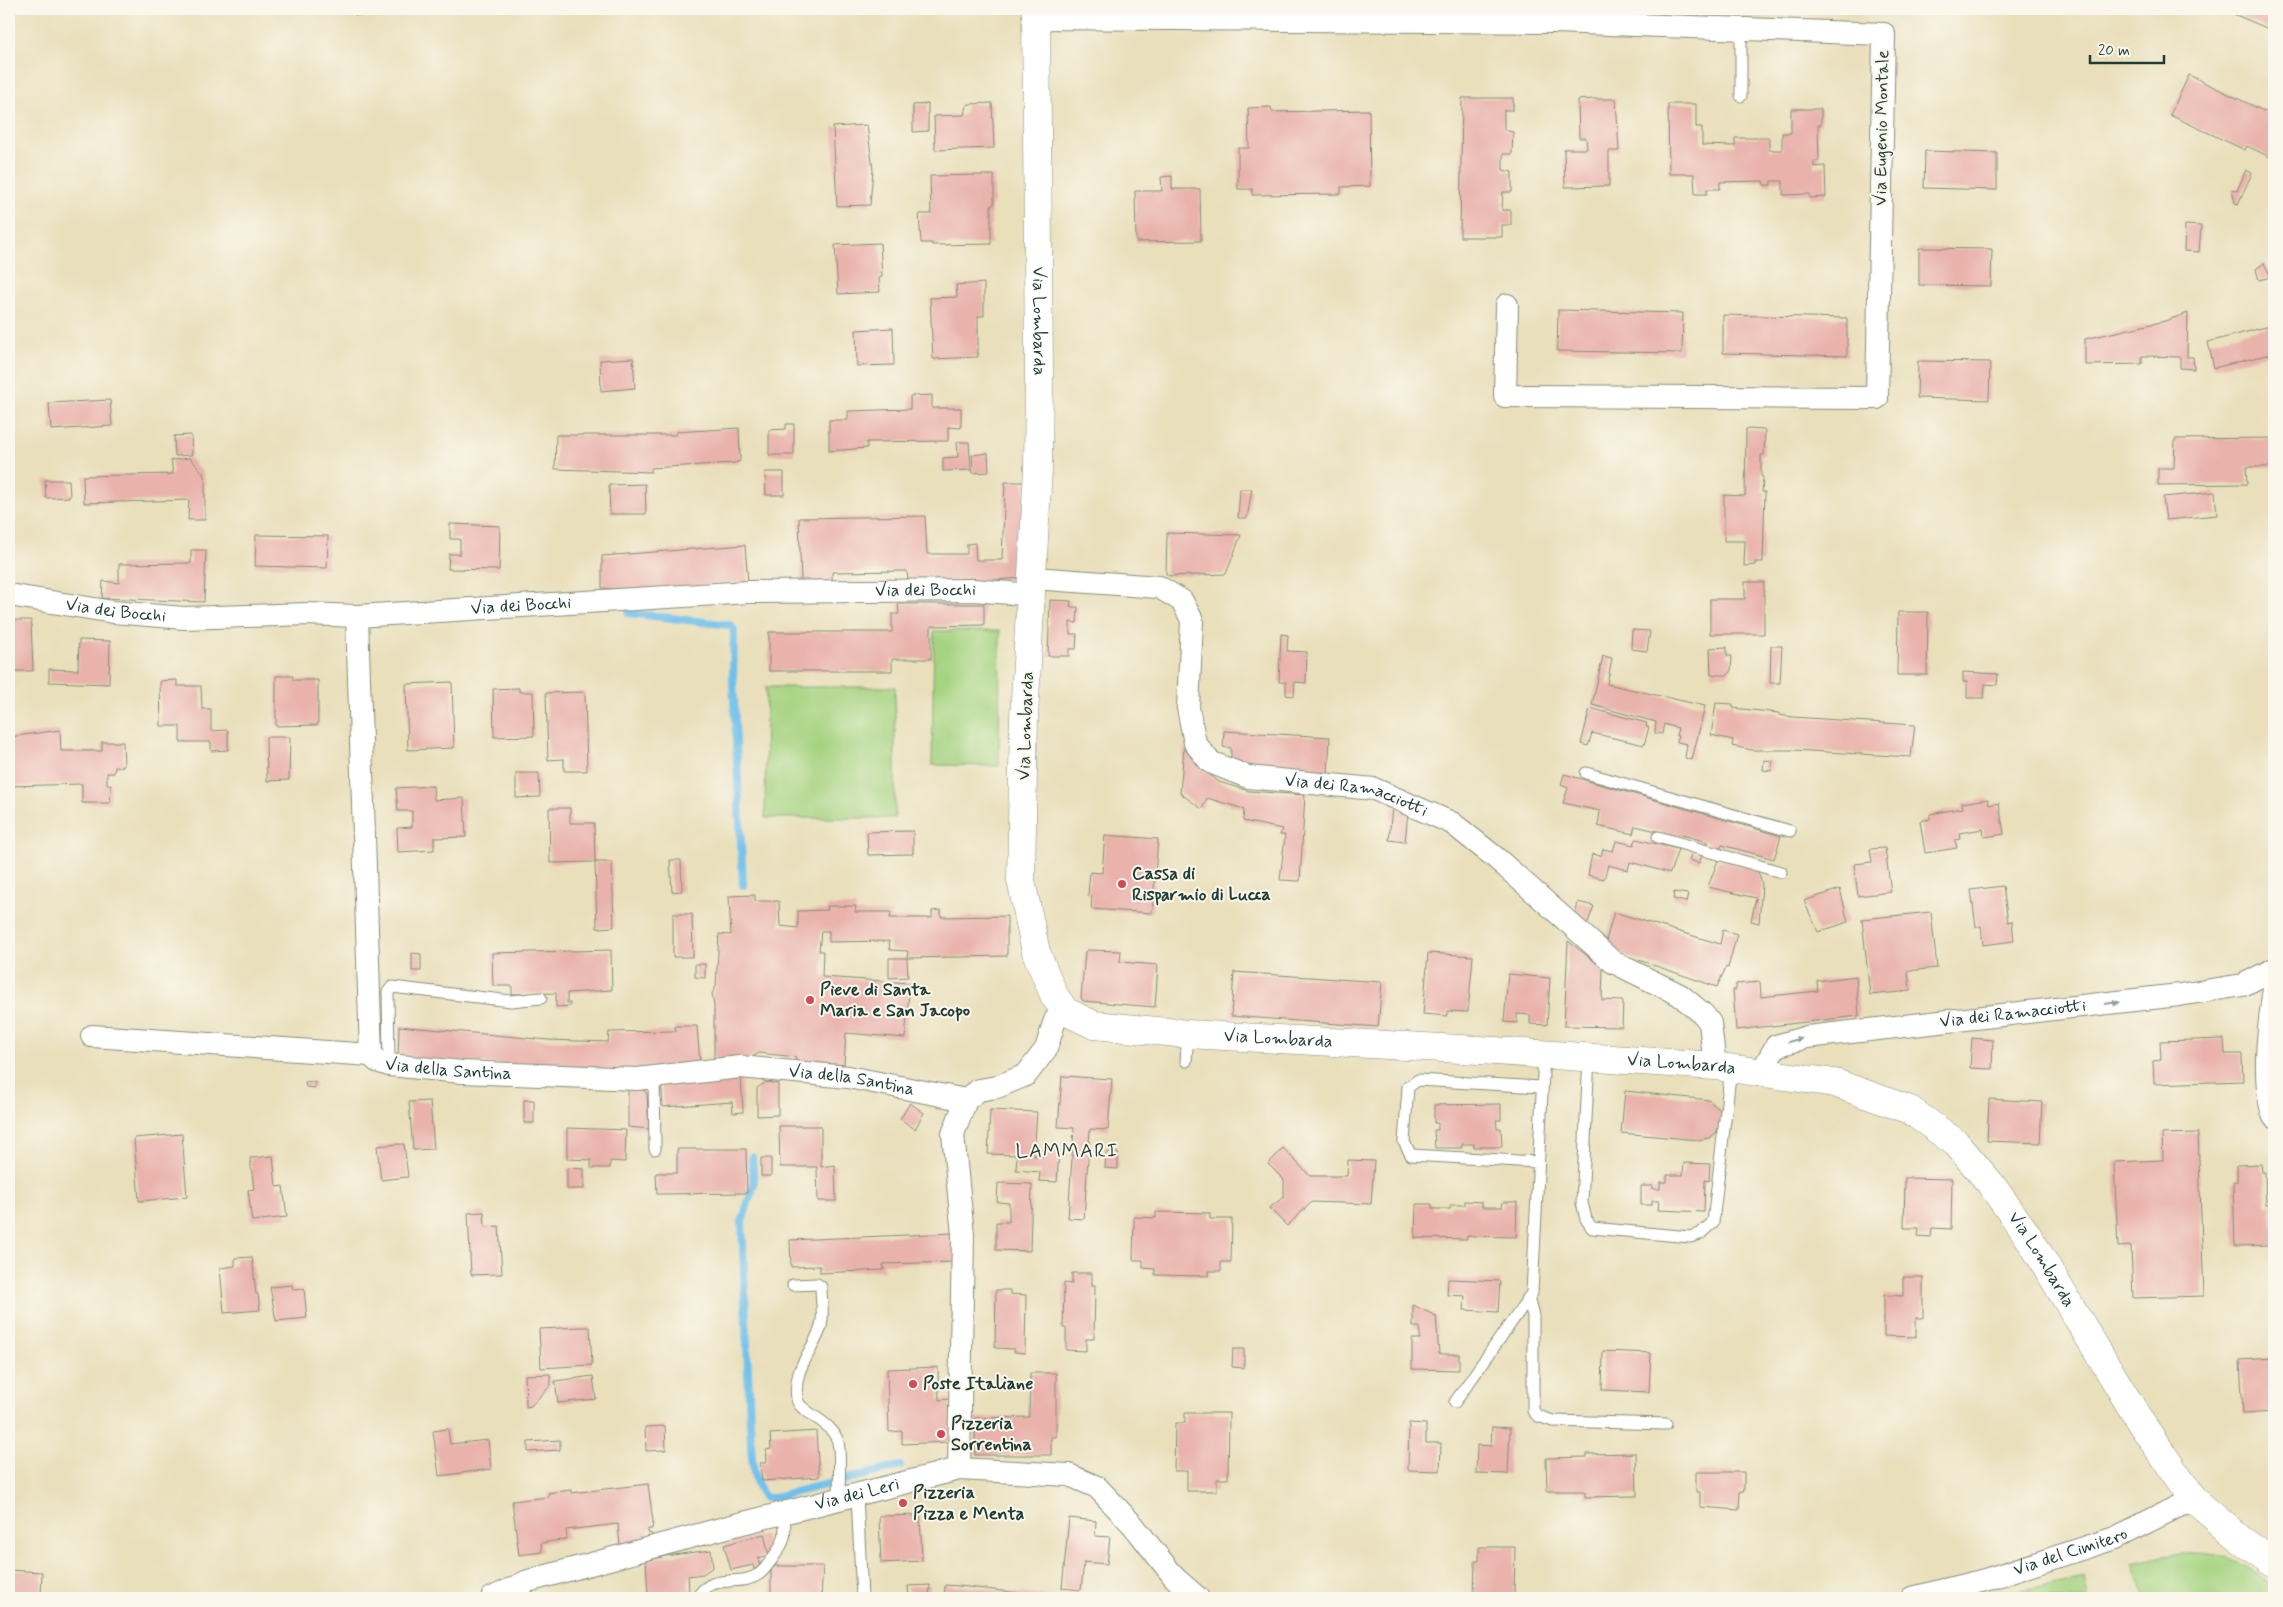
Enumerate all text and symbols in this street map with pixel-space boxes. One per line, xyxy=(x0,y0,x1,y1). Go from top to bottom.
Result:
scale bar xyxy=(2090,32,2164,64)
text: 20 m xyxy=(2098,41,2130,61)
street label: Via Eugenio Montale xyxy=(1869,50,1895,206)
street label: Via Lombarda xyxy=(1026,266,1051,376)
street label: Via dei Bocchi xyxy=(875,578,976,603)
street label: Via dei Bocchi xyxy=(470,591,572,621)
street label: Via dei Bocchi xyxy=(64,592,167,628)
street label: Via Lombarda xyxy=(1012,671,1040,781)
street label: Via dei Ramacciotti xyxy=(1283,769,1432,823)
place label: Cassa di Risparmio di Lucca xyxy=(1132,862,1271,907)
marker: Cassa di Risparmio di Lucca xyxy=(1116,878,1128,890)
place label: Pieve di Santa Maria e San Jacopo xyxy=(820,978,970,1023)
marker: Pieve di Santa Maria e San Jacopo xyxy=(804,994,816,1006)
street label: Via dei Ramacciotti xyxy=(1938,994,2087,1034)
one-way arrow xyxy=(2105,999,2121,1007)
street label: Via Lombarda xyxy=(1223,1024,1333,1054)
one-way arrow xyxy=(1787,1036,1802,1044)
street label: Via Lombarda xyxy=(1626,1048,1737,1081)
street label: Via della Santina xyxy=(384,1053,512,1086)
street label: Via della Santina xyxy=(788,1060,917,1102)
district label: LAMMARI xyxy=(1016,1138,1118,1165)
street label: Via Lombarda xyxy=(2002,1207,2080,1312)
place label: Poste Italiane xyxy=(923,1372,1033,1396)
marker: Poste Italiane xyxy=(907,1378,919,1390)
place label: Pizzeria Sorrentina xyxy=(951,1412,1032,1457)
marker: Pizzeria Sorrentina xyxy=(935,1428,947,1440)
street label: Via dei Leri xyxy=(812,1472,902,1517)
place label: Pizzeria Pizza e Menta xyxy=(913,1481,1025,1526)
marker: Pizzeria Pizza e Menta xyxy=(897,1497,909,1509)
street label: Via del Cimitero xyxy=(2010,1522,2132,1582)

